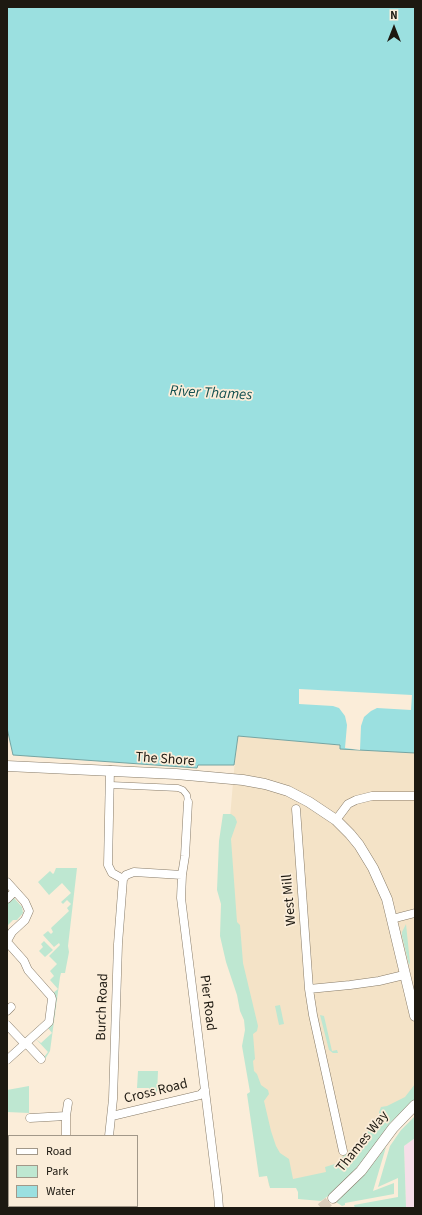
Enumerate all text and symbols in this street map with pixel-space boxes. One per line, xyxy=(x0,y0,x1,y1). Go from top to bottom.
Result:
north arrow xyxy=(374,8,414,48)
text: N xyxy=(390,8,398,23)
water label: River Thames xyxy=(169,383,253,405)
street label: The Shore xyxy=(135,750,195,770)
street label: West Mill xyxy=(279,873,301,927)
street label: Burch Road xyxy=(93,973,113,1041)
street label: Pier Road xyxy=(195,974,219,1032)
street label: Cross Road xyxy=(123,1076,189,1108)
street label: Thames Way xyxy=(333,1108,393,1176)
legend xyxy=(8,1135,138,1207)
text: Road xyxy=(46,1143,72,1160)
text: Park xyxy=(46,1163,68,1180)
text: Water xyxy=(46,1183,75,1200)

